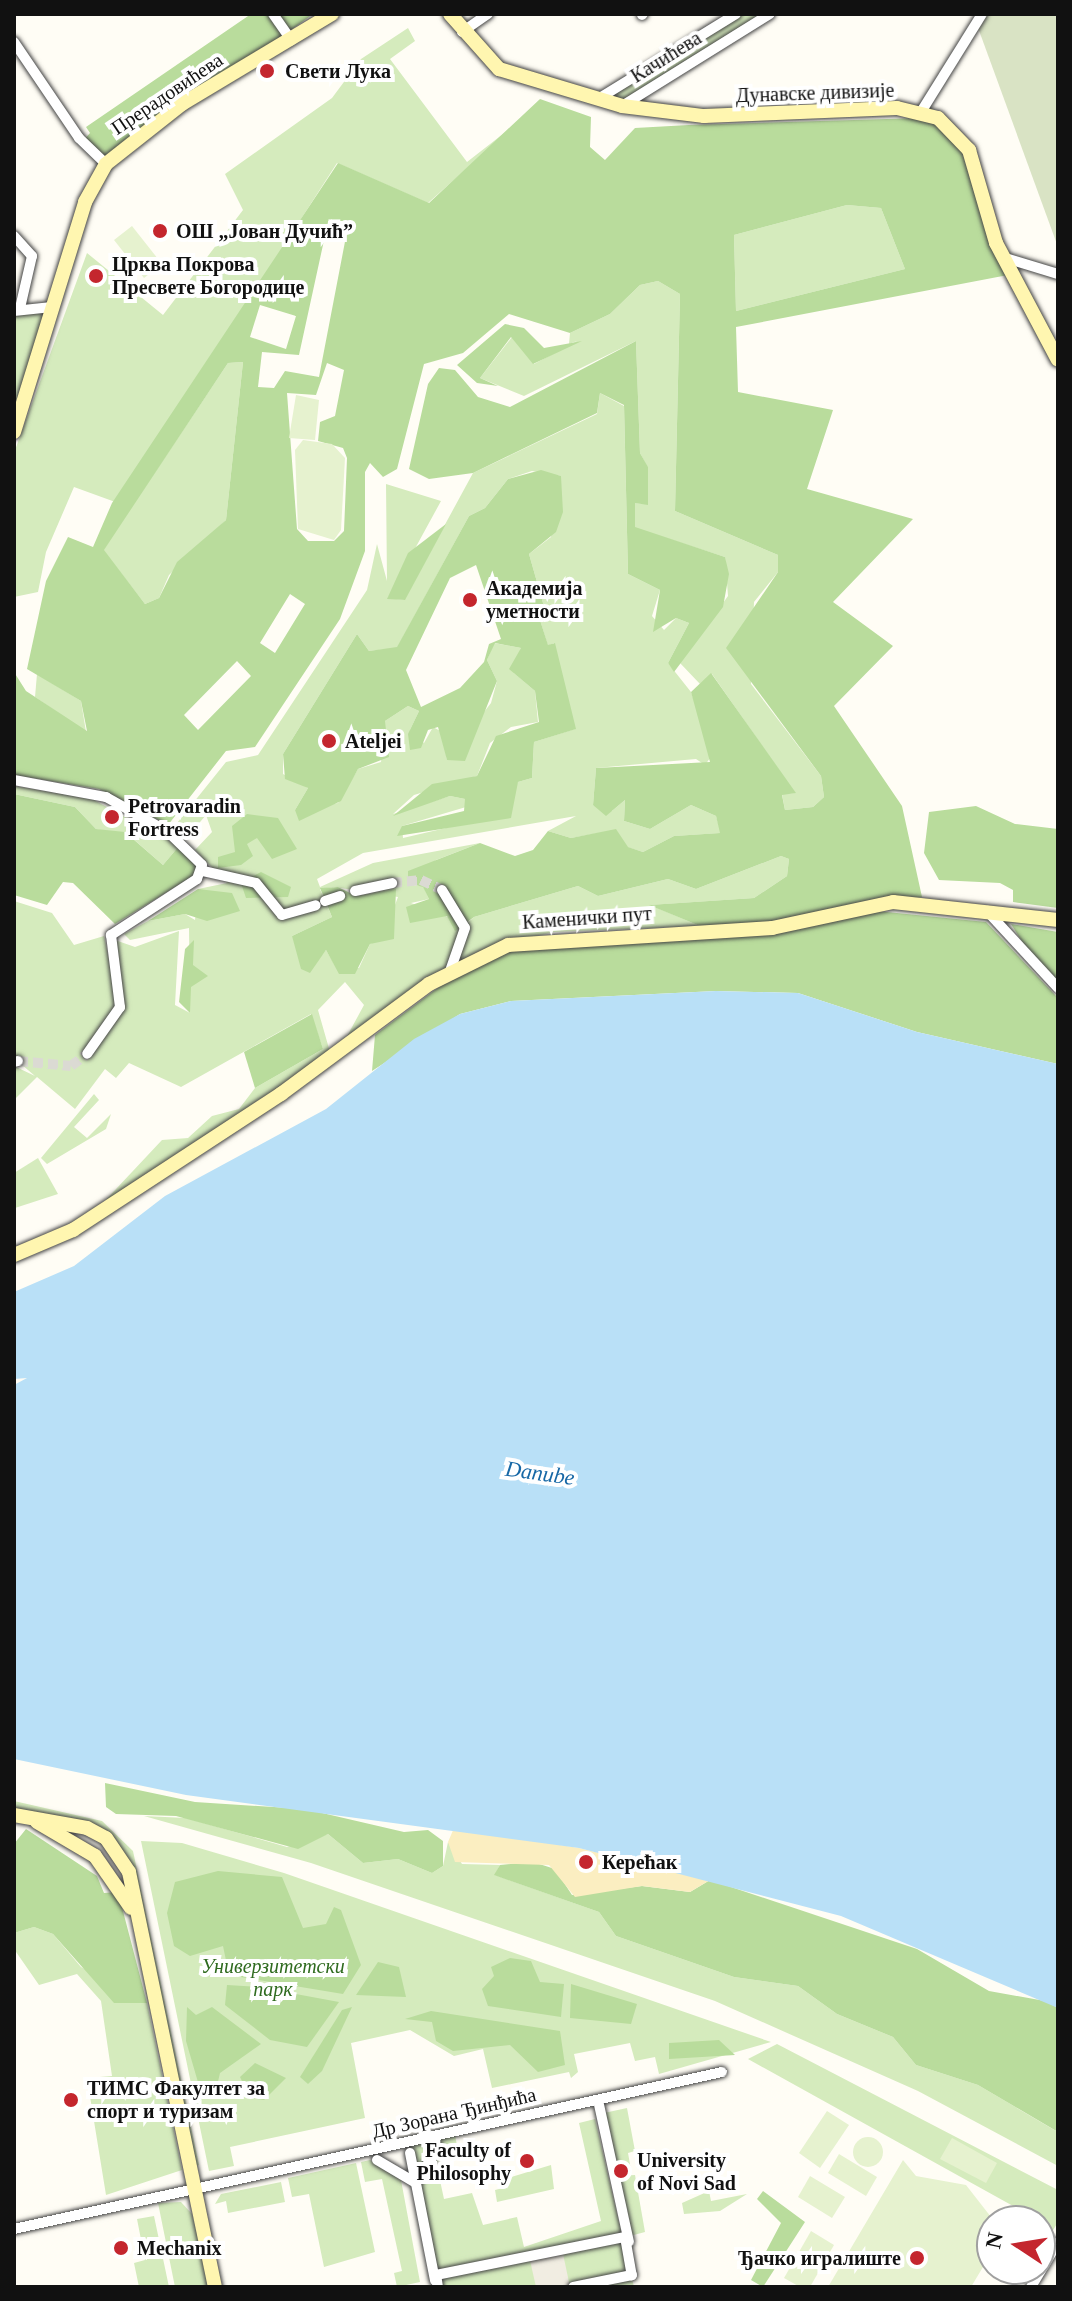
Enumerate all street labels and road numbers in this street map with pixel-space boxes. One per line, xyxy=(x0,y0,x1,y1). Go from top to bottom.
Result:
street label: Качићева xyxy=(626,26,706,88)
street label: Прерадовићева xyxy=(107,48,227,140)
street label: Дунавске дивизије xyxy=(735,78,895,108)
street label: Каменички пут xyxy=(521,902,653,934)
street label: Др Зорана Ђинђића xyxy=(370,2082,538,2144)

